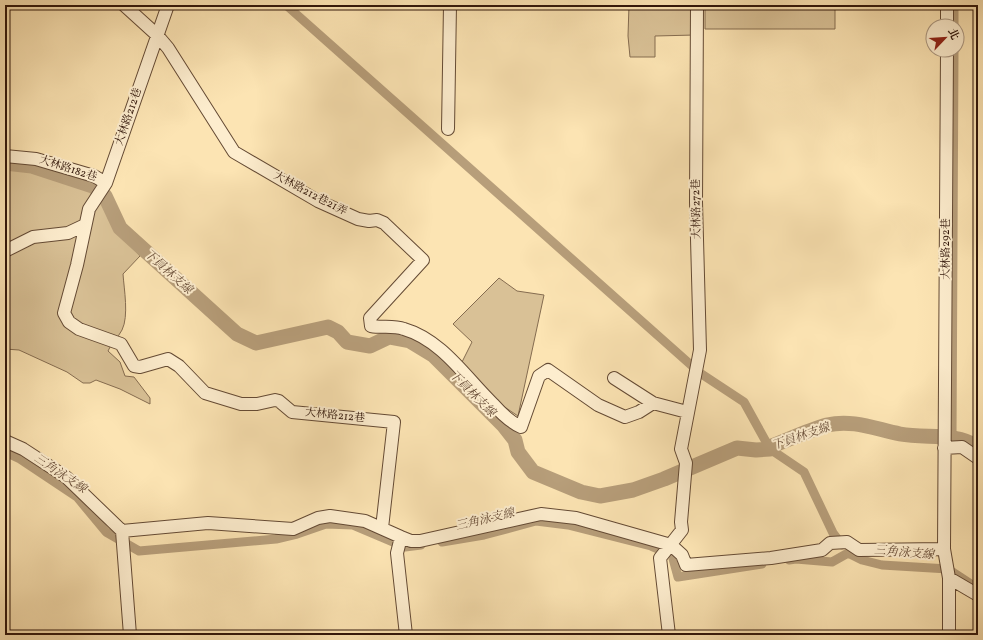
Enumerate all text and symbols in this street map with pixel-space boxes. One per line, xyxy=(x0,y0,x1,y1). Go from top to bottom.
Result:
north arrow xyxy=(925,18,965,58)
text: 北 xyxy=(944,26,962,43)
street label: 大林路212巷 xyxy=(112,86,146,148)
street label: 大林路182巷 xyxy=(37,153,99,185)
street label: 大林路212巷21弄 xyxy=(271,168,349,220)
street label: 大林路272巷 xyxy=(689,179,705,239)
street label: 大林路292巷 xyxy=(939,218,954,280)
water label: 下員林支線 xyxy=(140,246,197,299)
water label: 下員林支線 xyxy=(445,367,500,422)
street label: 大林路212巷 xyxy=(304,405,366,427)
water label: 下員林支線 xyxy=(770,419,834,454)
water label: 三角泳支線 xyxy=(31,451,91,499)
water label: 三角泳支線 xyxy=(454,505,518,535)
water label: 三角泳支線 xyxy=(873,542,937,564)

